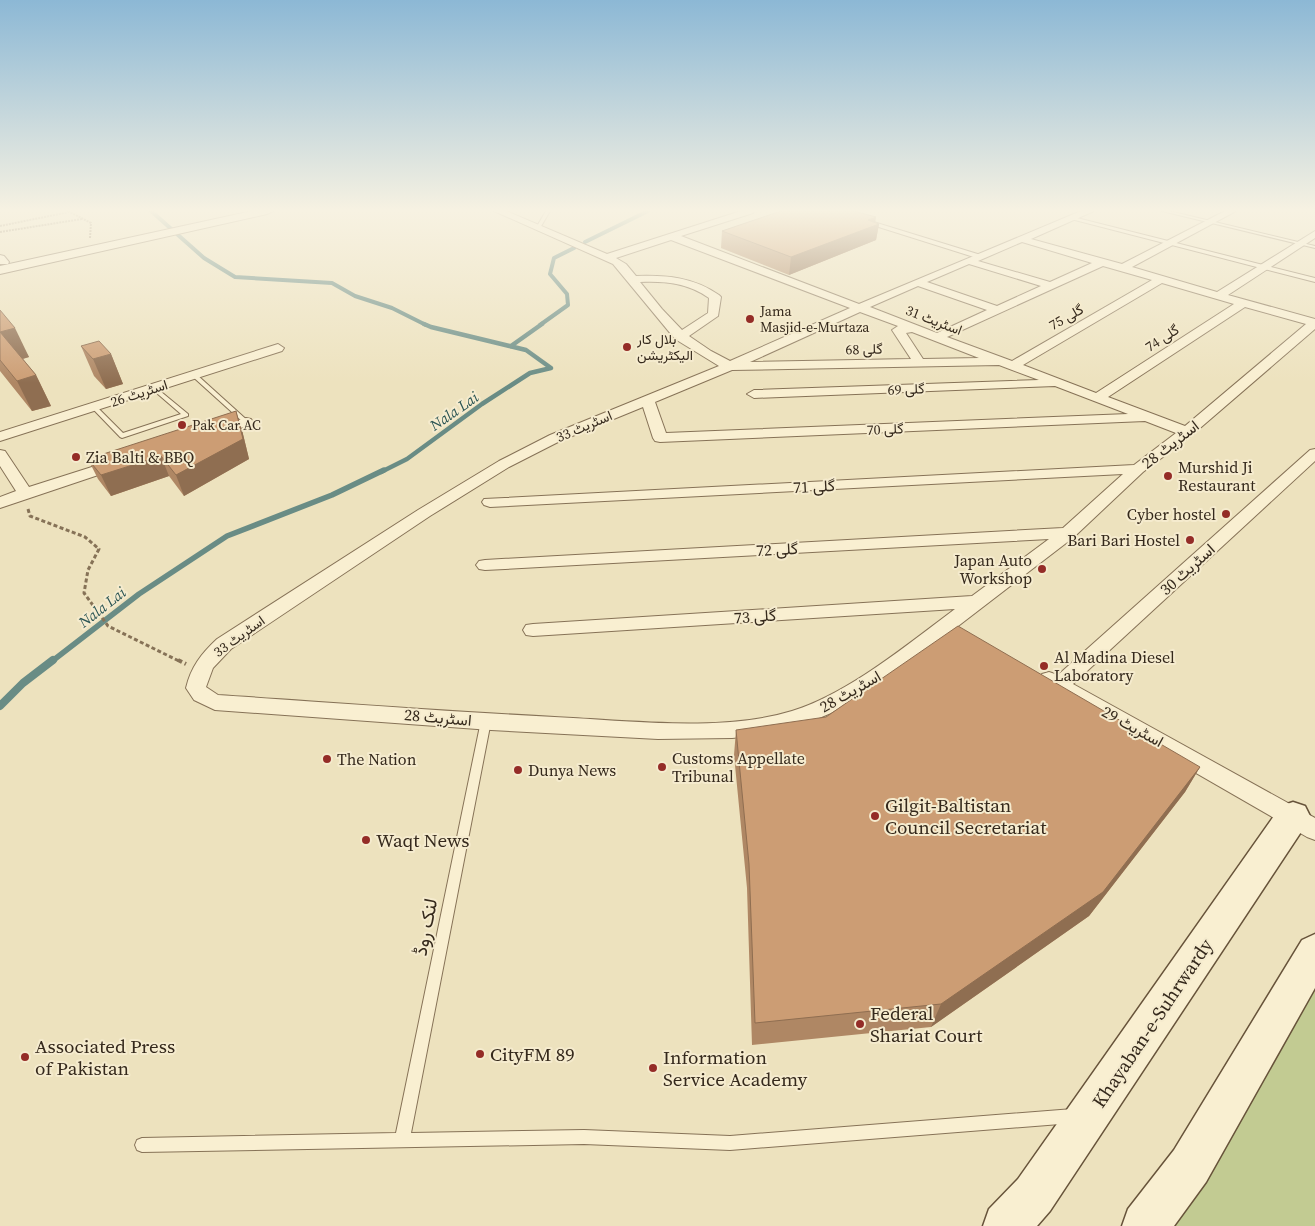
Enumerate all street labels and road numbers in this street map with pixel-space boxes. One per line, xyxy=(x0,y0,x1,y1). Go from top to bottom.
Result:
street label: گلی 75 xyxy=(1045,299,1087,335)
street label: اسٹریٹ 31 xyxy=(903,300,965,340)
street label: گلی 74 xyxy=(1141,320,1183,356)
street label: گلی 68 xyxy=(845,339,883,359)
street label: اسٹریٹ 26 xyxy=(108,374,170,412)
street label: گلی 69 xyxy=(887,378,925,400)
street label: اسٹریٹ 33 xyxy=(553,405,615,447)
street label: اسٹریٹ 28 xyxy=(1137,415,1203,473)
street label: گلی 70 xyxy=(866,418,904,440)
street label: گلی 71 xyxy=(792,474,836,498)
street label: گلی 72 xyxy=(755,537,799,561)
street label: اسٹریٹ 30 xyxy=(1155,538,1219,600)
street label: گلی 73 xyxy=(733,604,777,628)
street label: اسٹریٹ 33 xyxy=(209,611,269,661)
street label: اسٹریٹ 28 xyxy=(815,665,885,717)
street label: اسٹریٹ 29 xyxy=(1098,700,1168,752)
street label: اسٹریٹ 28 xyxy=(403,703,473,731)
street label: لنک روڈ xyxy=(407,896,443,958)
street label: Khayaban-e-Suhrwardy xyxy=(1086,933,1219,1113)

